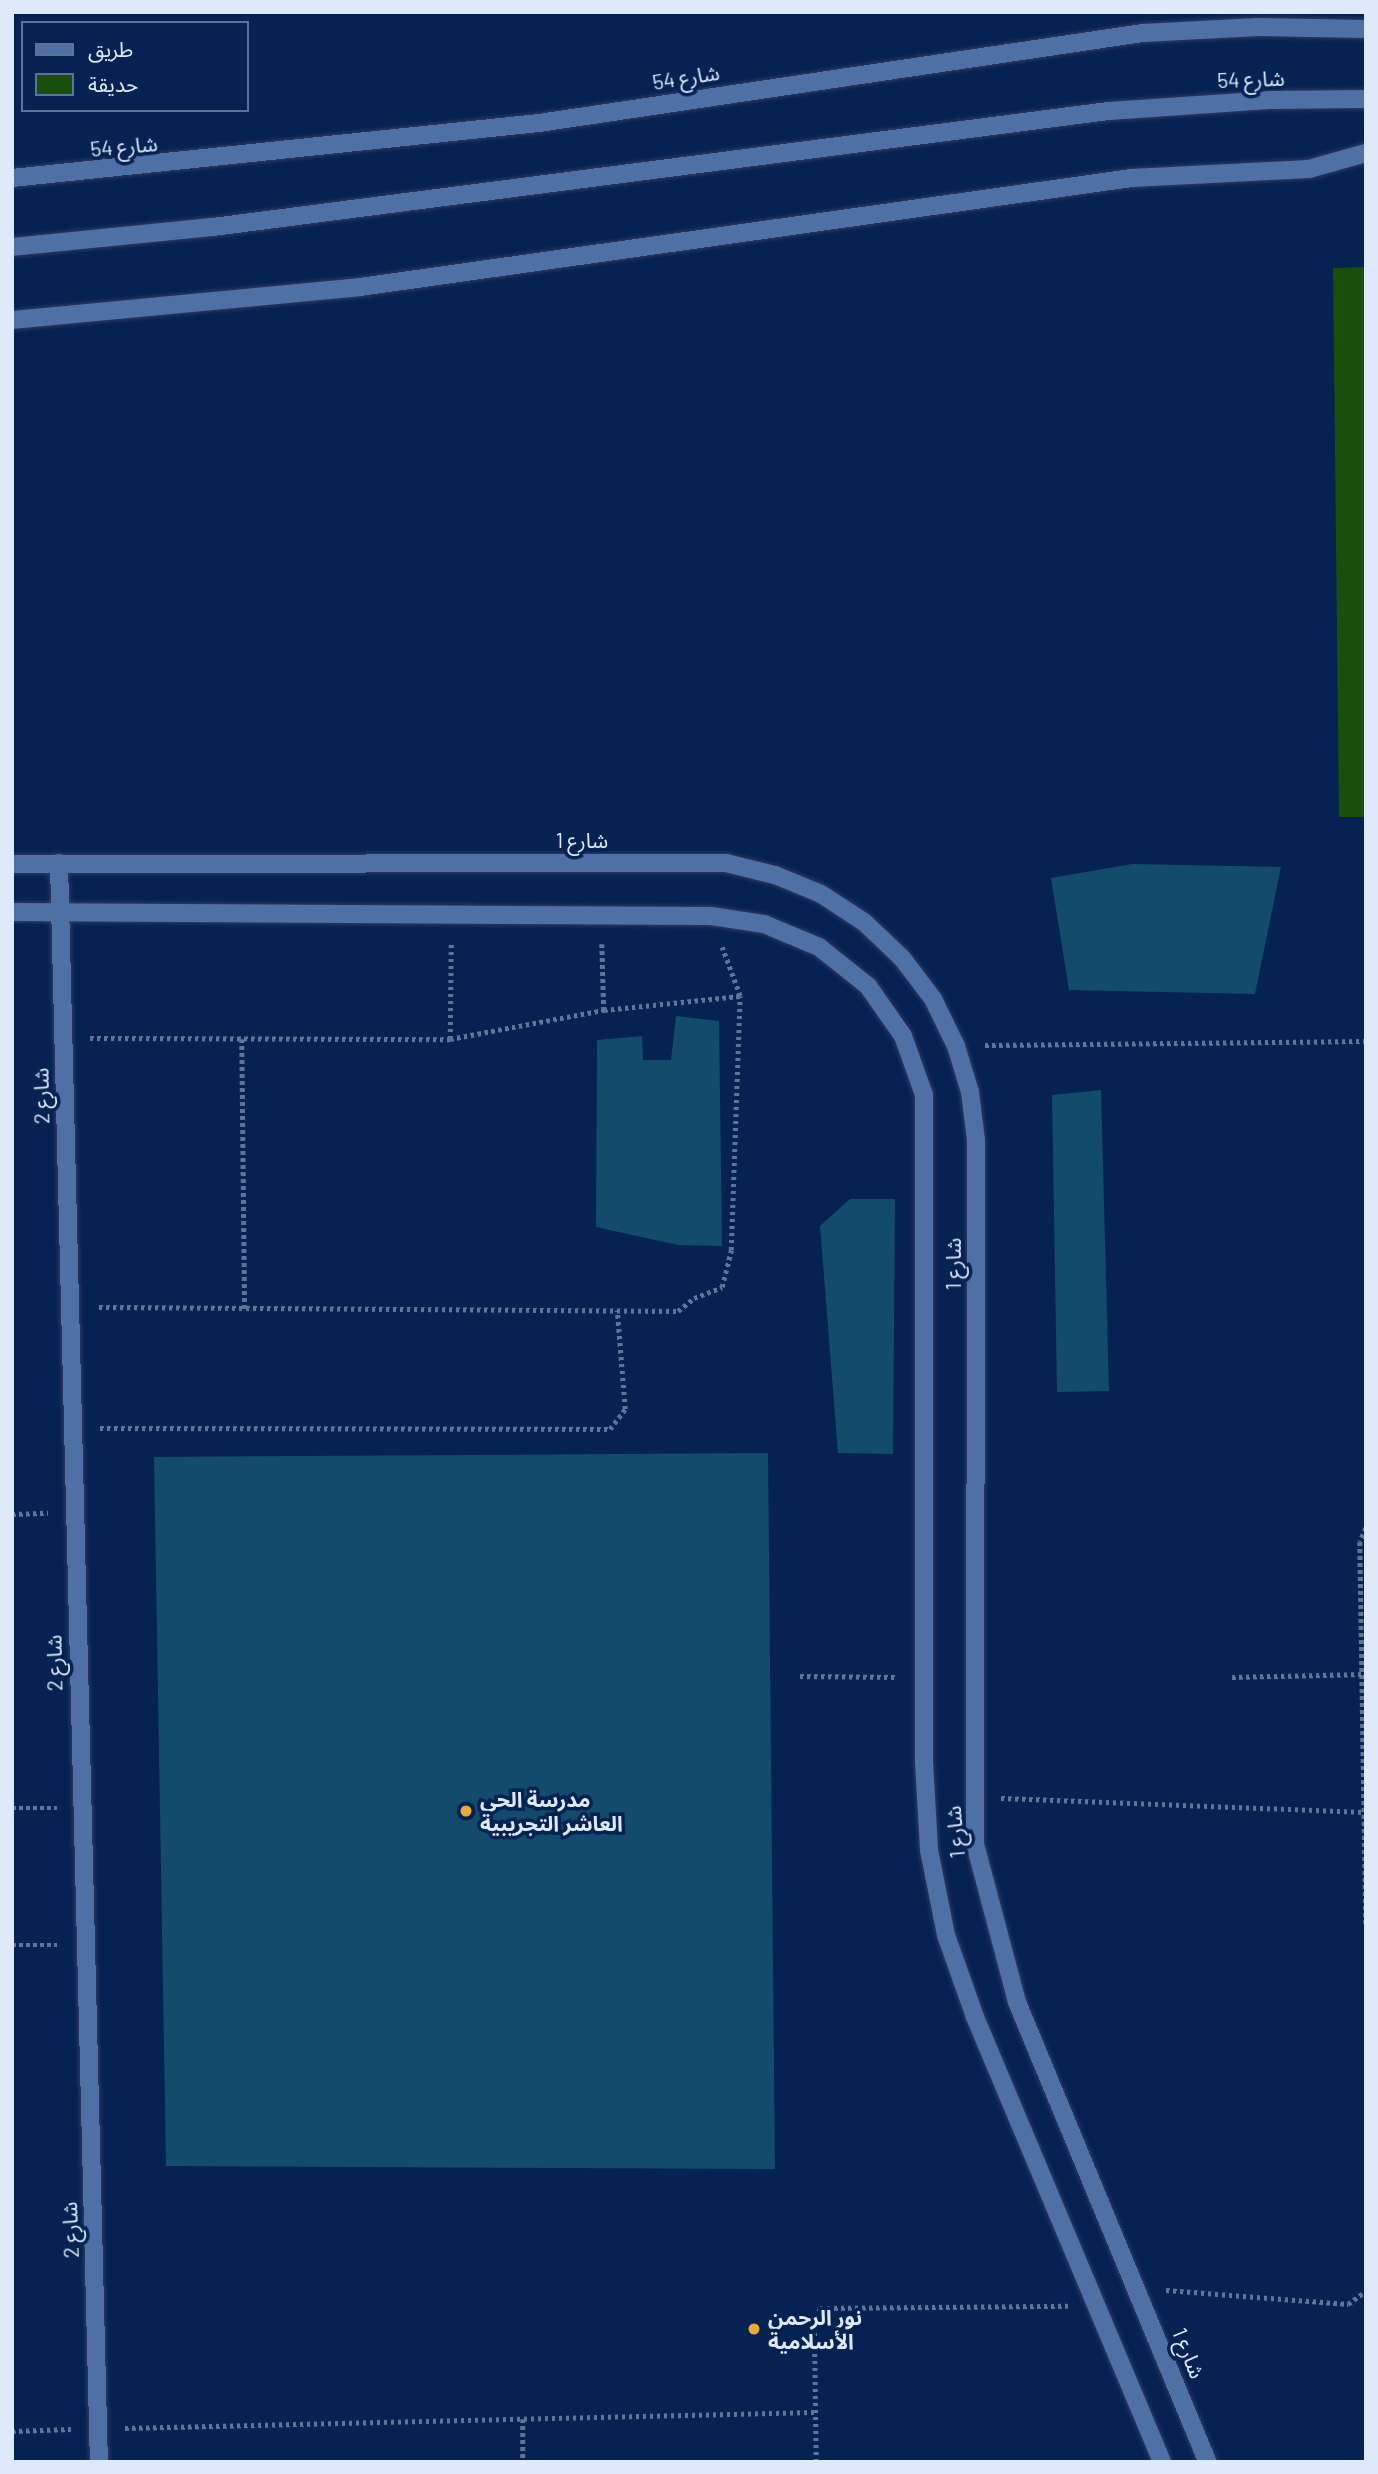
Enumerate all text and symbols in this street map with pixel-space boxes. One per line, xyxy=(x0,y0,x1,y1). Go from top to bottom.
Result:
legend xyxy=(21,21,248,112)
text: طريق xyxy=(88,36,133,61)
street label: شارع 54 xyxy=(651,59,721,95)
street label: شارع 54 xyxy=(1217,65,1285,93)
text: حديقة xyxy=(88,71,138,96)
street label: شارع 54 xyxy=(89,131,159,161)
street label: شارع 1 xyxy=(556,827,608,853)
street label: شارع 2 xyxy=(28,1068,54,1124)
street label: شارع 1 xyxy=(940,1238,966,1290)
street label: شارع 2 xyxy=(41,1635,67,1691)
place label: مدرسة الحى العاشر التجريبية xyxy=(480,1786,623,1836)
marker: مدرسة الحى العاشر التجريبية xyxy=(458,1803,474,1819)
street label: شارع 1 xyxy=(940,1805,970,1859)
street label: شارع 2 xyxy=(56,2201,84,2259)
place label: نور الرحمن الأسلامية xyxy=(768,2304,862,2354)
marker: نور الرحمن الأسلامية xyxy=(746,2321,762,2337)
street label: شارع 1 xyxy=(1167,2324,1211,2382)

